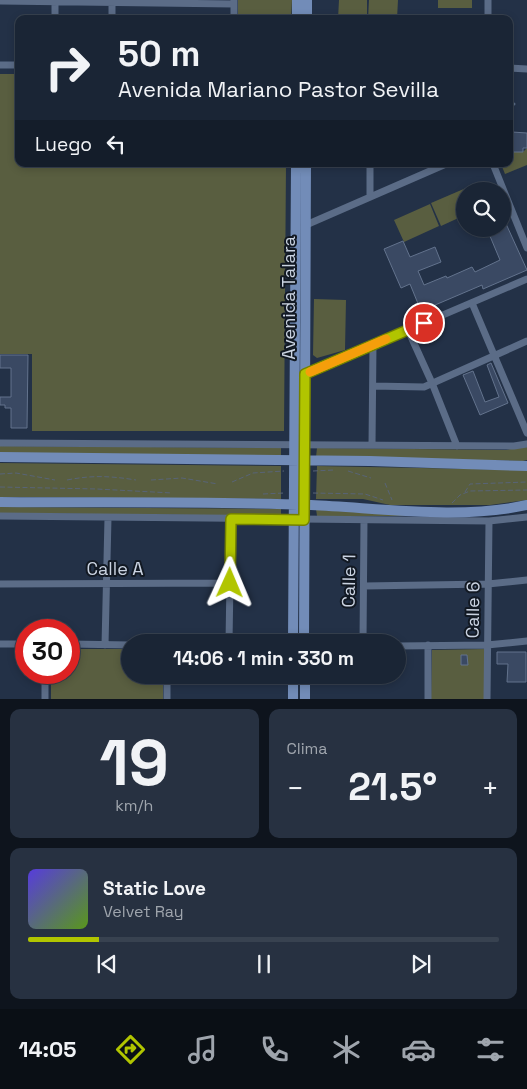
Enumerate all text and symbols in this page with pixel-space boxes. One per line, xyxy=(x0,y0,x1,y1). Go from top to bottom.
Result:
text: 50 m xyxy=(118,32,200,76)
icon: right xyxy=(35,35,100,100)
text: Avenida Mariano Pastor Sevilla xyxy=(118,75,439,103)
icon: left xyxy=(102,130,130,158)
text: Luego xyxy=(35,132,92,157)
map controls xyxy=(456,182,511,237)
button: search xyxy=(456,182,511,237)
street label: Avenida Talara xyxy=(277,236,300,360)
pin xyxy=(403,302,445,344)
icon: arrive xyxy=(410,309,438,337)
street label: Calle 1 xyxy=(337,554,360,608)
position arrow xyxy=(203,556,255,608)
street label: Calle A xyxy=(86,557,144,580)
street label: Calle 6 xyxy=(461,581,484,639)
speed limit sign: 30 xyxy=(15,619,80,684)
text: 14:06 · 1 min · 330 m xyxy=(173,646,354,671)
text: 19 xyxy=(99,721,169,804)
text: Clima xyxy=(287,738,328,759)
text: 21.5° xyxy=(348,763,437,811)
text: − xyxy=(287,770,304,806)
text: + xyxy=(482,770,499,806)
text: km/h xyxy=(115,795,153,816)
text: Static Love xyxy=(103,876,206,901)
text: Velvet Ray xyxy=(103,901,184,922)
icon: previous xyxy=(93,950,121,978)
icon: pause xyxy=(250,950,278,978)
icon: next xyxy=(407,950,435,978)
icon: directions xyxy=(113,1032,148,1067)
icon: music xyxy=(185,1032,220,1067)
icon: phone xyxy=(257,1032,292,1067)
icon: climate xyxy=(329,1032,364,1067)
icon: car xyxy=(401,1032,436,1067)
icon: filters xyxy=(473,1032,508,1067)
text: 14:05 xyxy=(19,1035,76,1063)

